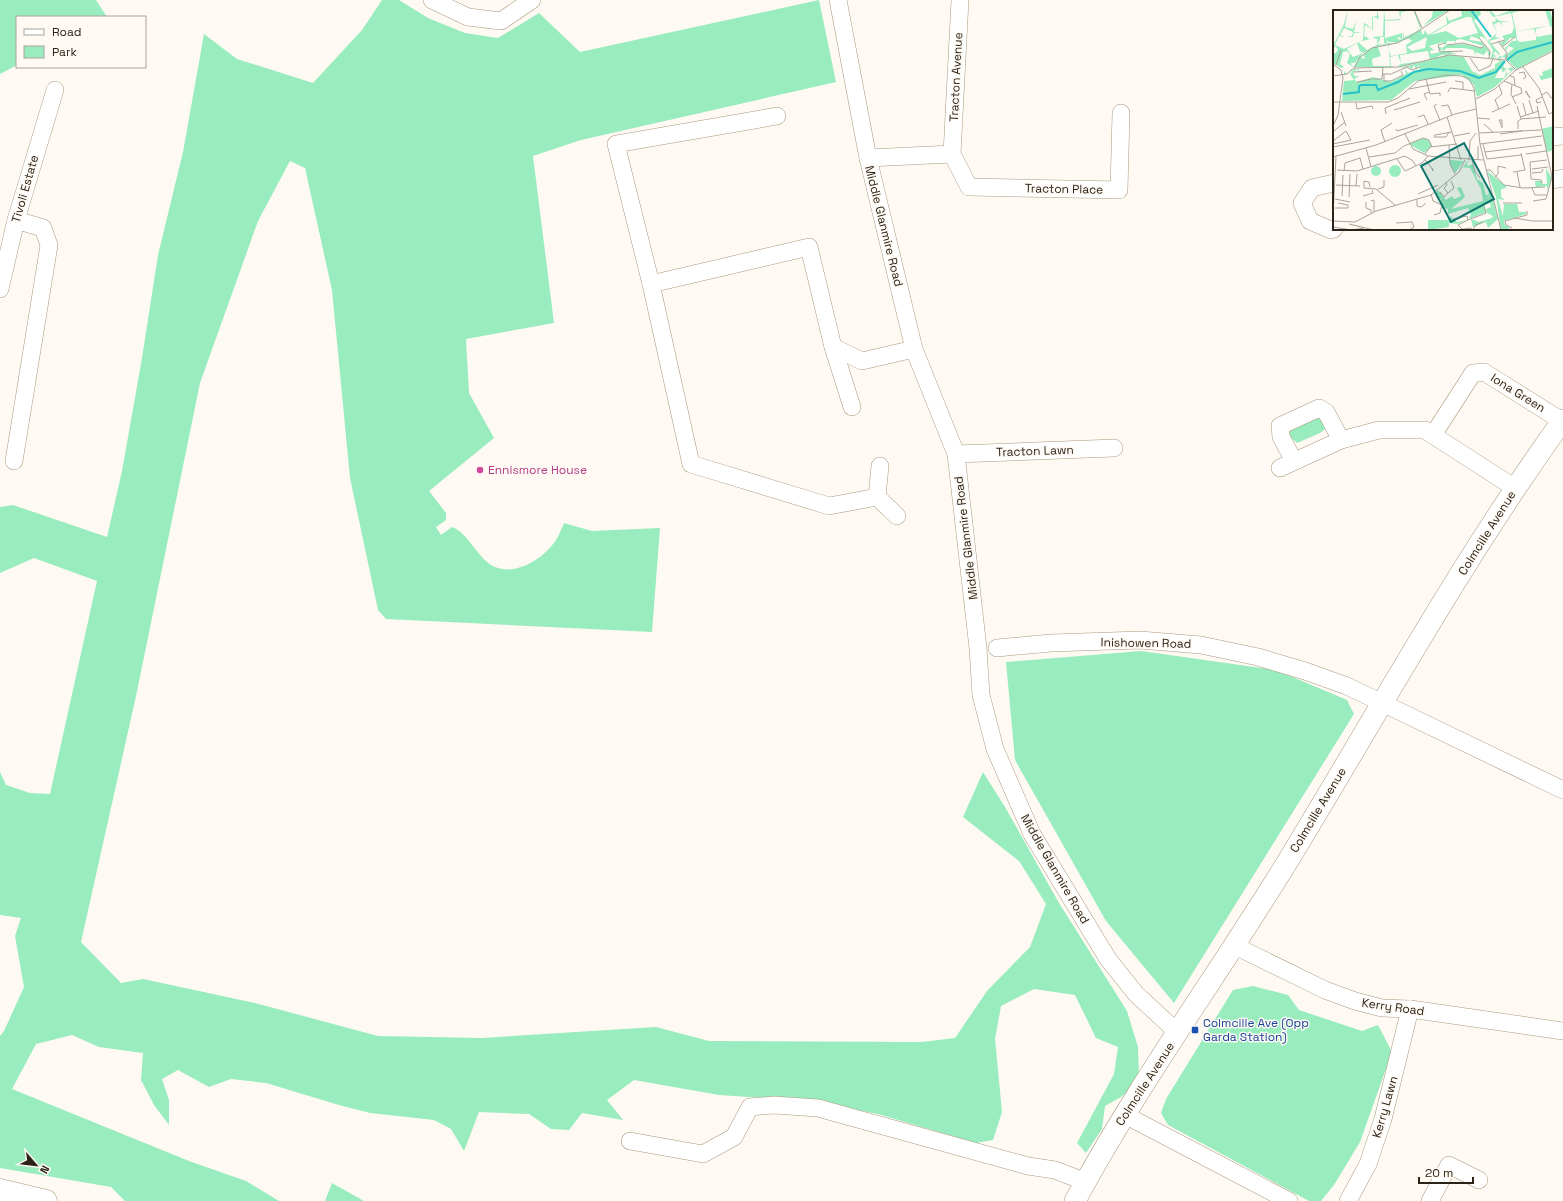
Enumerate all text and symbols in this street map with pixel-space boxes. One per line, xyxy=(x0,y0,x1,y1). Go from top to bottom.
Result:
inset map xyxy=(1333,10,1553,230)
legend xyxy=(16,16,146,68)
text: Road xyxy=(52,24,81,40)
street label: Tracton Avenue xyxy=(946,32,966,122)
text: Park xyxy=(52,44,77,60)
street label: Tivoli Estate xyxy=(8,153,42,225)
street label: Middle Glanmire Road xyxy=(861,164,907,288)
street label: Tracton Place xyxy=(1025,180,1103,198)
street label: Iona Green xyxy=(1488,370,1548,416)
street label: Tracton Lawn xyxy=(996,442,1074,460)
place label: Ennismore House xyxy=(488,462,587,478)
marker: Ennismore House xyxy=(475,465,485,475)
street label: Middle Glanmire Road xyxy=(950,475,982,601)
street label: Colmcille Avenue xyxy=(1455,488,1519,578)
street label: Inishowen Road xyxy=(1101,634,1191,652)
street label: Colmcille Avenue xyxy=(1286,764,1350,856)
street label: Middle Glanmire Road xyxy=(1017,811,1093,927)
street label: Kerry Road xyxy=(1361,995,1425,1019)
place label: Colmcille Ave (Opp Garda Station) xyxy=(1203,1015,1309,1045)
marker: Colmcille Ave (Opp Garda Station) xyxy=(1190,1025,1200,1035)
street label: Colmcille Avenue xyxy=(1112,1039,1178,1129)
street label: Kerry Lawn xyxy=(1368,1074,1402,1140)
north arrow xyxy=(16,1145,56,1185)
scale bar xyxy=(1419,1159,1473,1185)
text: N xyxy=(37,1163,53,1176)
text: 20 m xyxy=(1425,1165,1453,1181)

